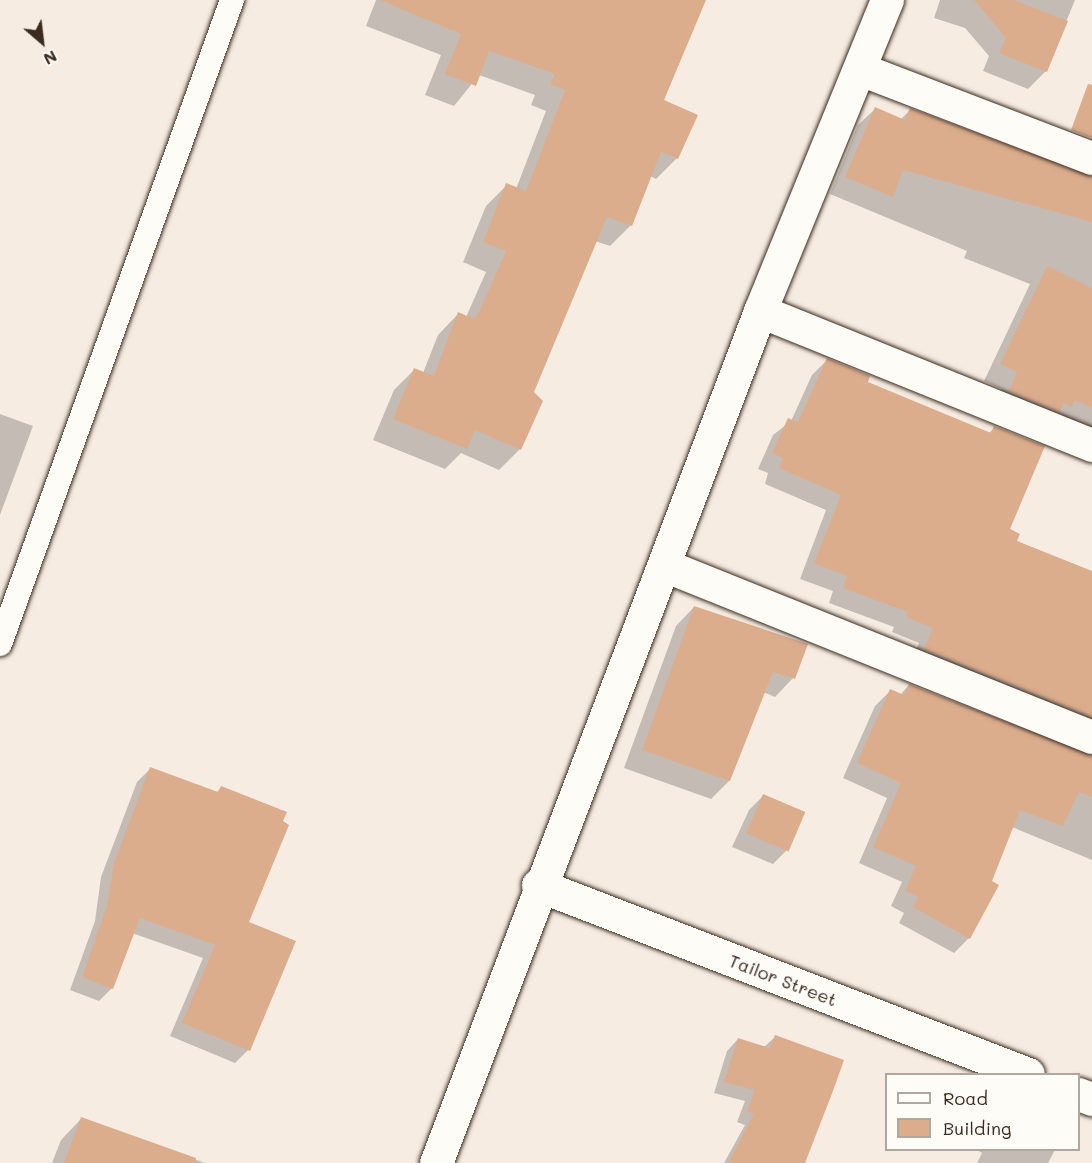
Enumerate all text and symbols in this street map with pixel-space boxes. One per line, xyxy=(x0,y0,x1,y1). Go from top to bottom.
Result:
north arrow xyxy=(12,12,72,72)
text: N xyxy=(40,46,61,70)
street label: Tailor Street xyxy=(726,949,840,1011)
legend xyxy=(885,1073,1080,1151)
text: Road xyxy=(943,1086,988,1110)
text: Building xyxy=(943,1116,1011,1140)

